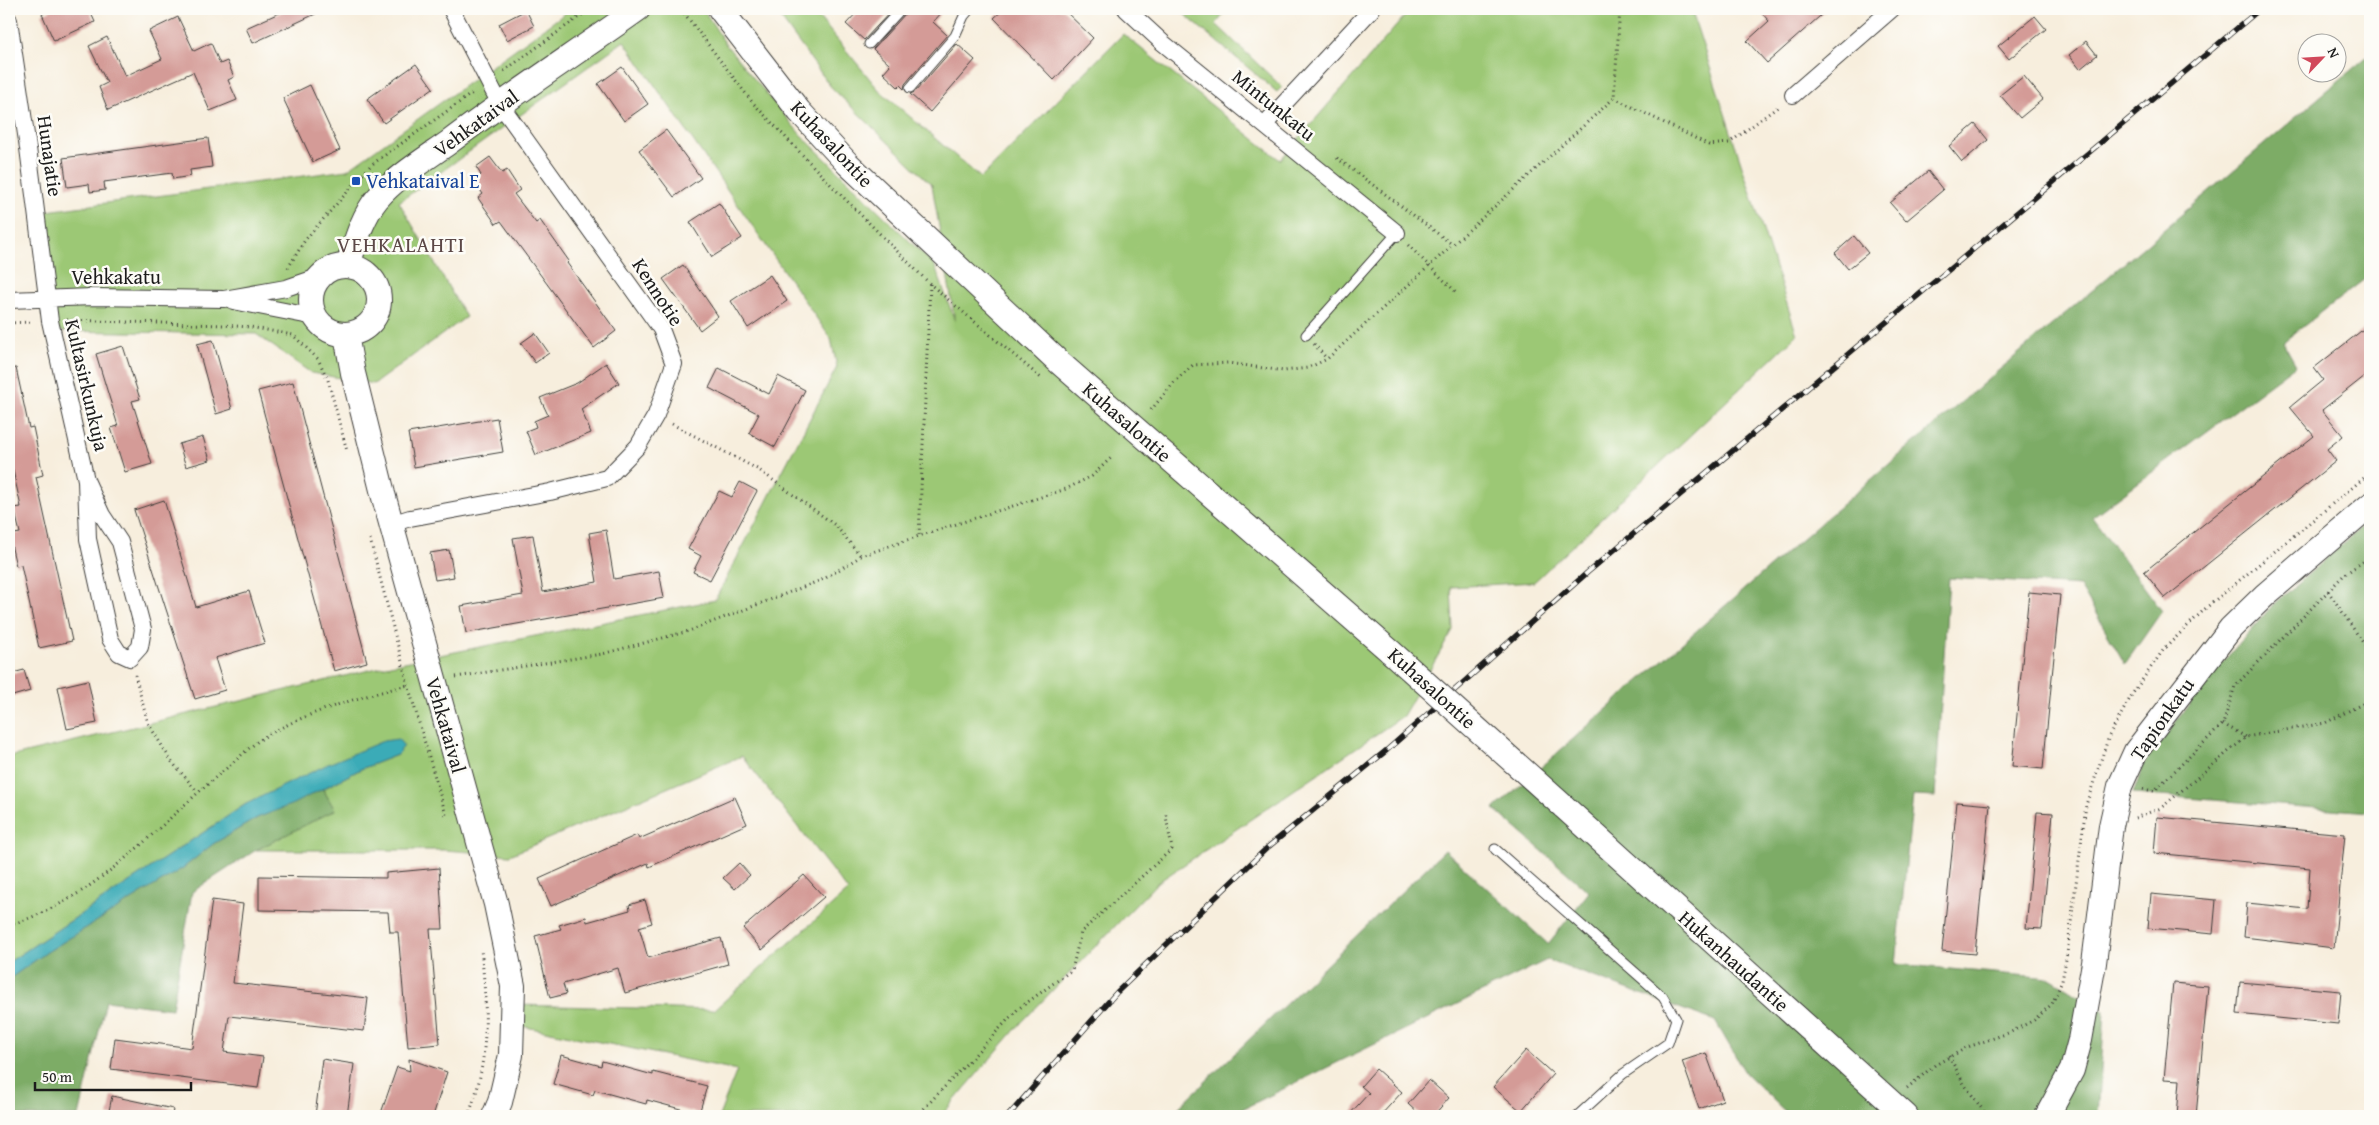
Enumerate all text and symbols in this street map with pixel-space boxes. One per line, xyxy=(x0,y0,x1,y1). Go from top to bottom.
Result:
north arrow xyxy=(2296,32,2346,82)
text: N xyxy=(2323,44,2345,62)
street label: Mintunkatu xyxy=(1226,62,1322,147)
street label: Vehkataival xyxy=(427,82,525,163)
street label: Kuhasalontie xyxy=(784,94,880,194)
street label: Hunajatie xyxy=(30,113,71,198)
place label: Vehkataival E xyxy=(366,166,479,195)
marker: Vehkataival E xyxy=(350,175,362,187)
district label: VEHKALAHTI xyxy=(337,229,465,260)
street label: Kennotie xyxy=(626,252,691,331)
street label: Vehkakatu xyxy=(71,262,161,291)
street label: Kultasirkunkuja xyxy=(58,316,117,454)
street label: Kuhasalontie xyxy=(1076,375,1178,469)
street label: Kuhasalontie xyxy=(1382,640,1483,735)
street label: Tapionkatu xyxy=(2122,671,2201,766)
street label: Vehkataival xyxy=(419,673,474,777)
street label: Hukanhaudantie xyxy=(1673,903,1796,1018)
scale bar xyxy=(35,1060,191,1092)
text: 50 m xyxy=(42,1066,73,1087)

